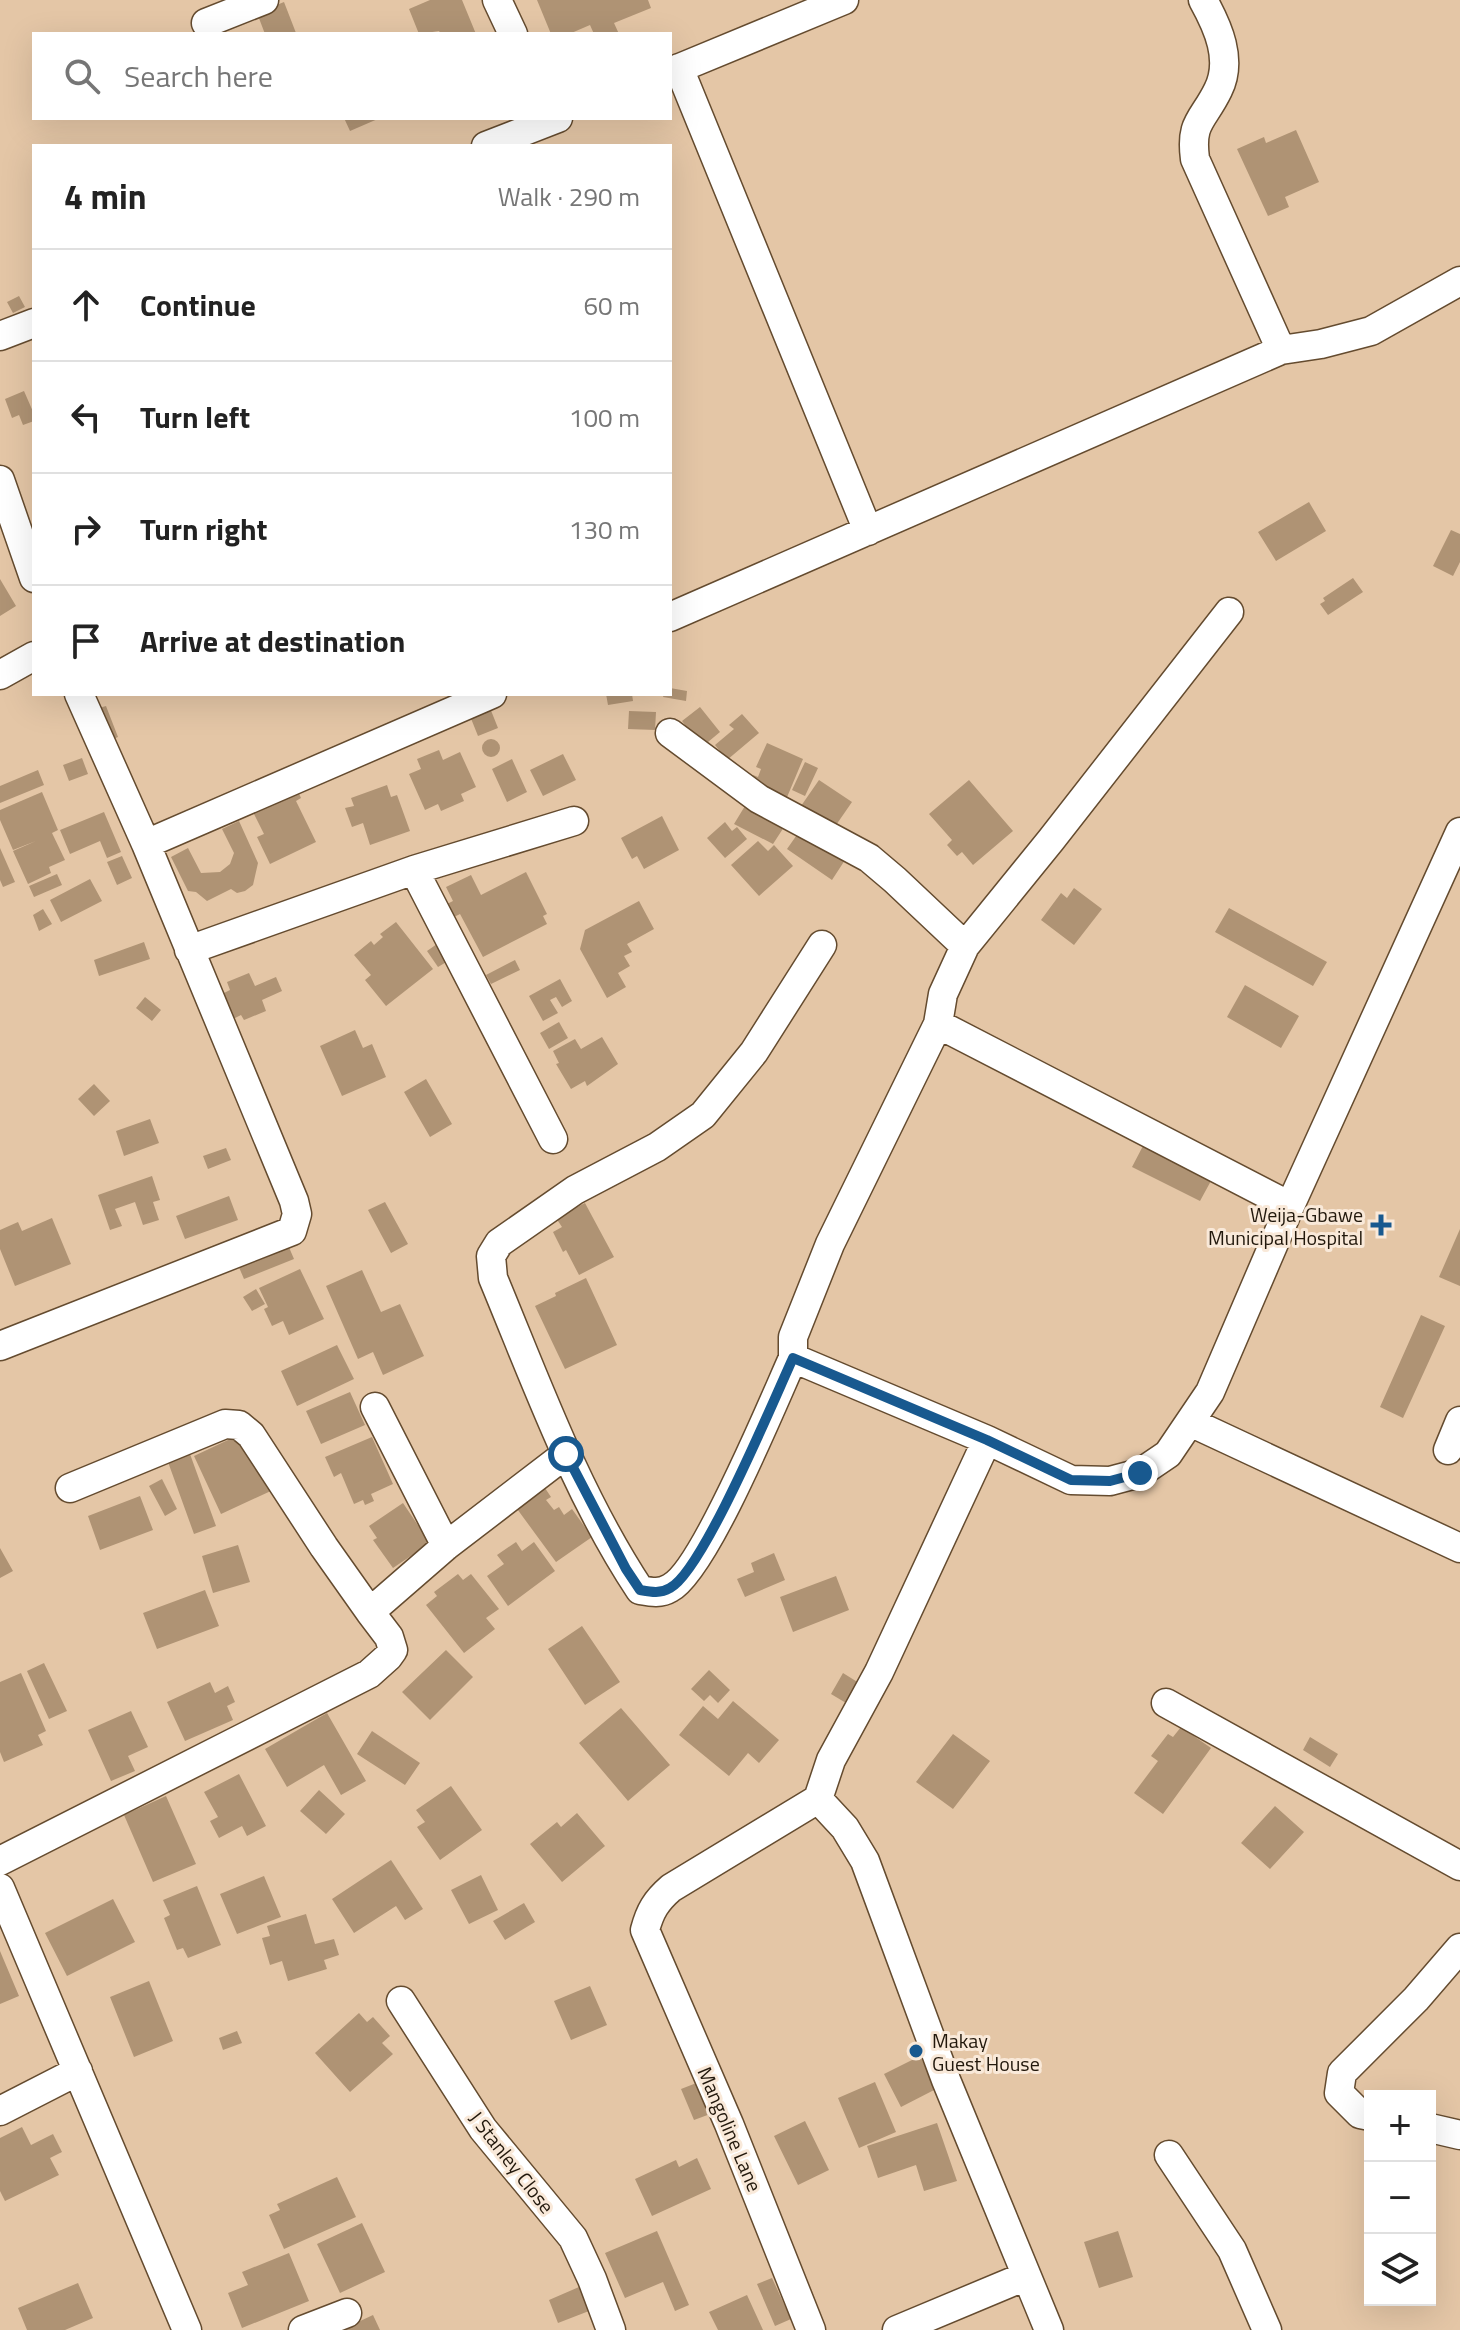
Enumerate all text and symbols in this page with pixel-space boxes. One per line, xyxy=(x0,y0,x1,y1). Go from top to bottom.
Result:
search box xyxy=(32,32,672,120)
text: Search here xyxy=(124,53,273,99)
icon: search xyxy=(60,54,104,98)
text: 4 min xyxy=(64,170,147,222)
text: Walk · 290 m xyxy=(498,177,640,216)
text: Continue xyxy=(140,282,256,328)
icon: ahead xyxy=(64,283,108,327)
text: 60 m xyxy=(583,286,640,325)
text: Turn left xyxy=(140,394,250,440)
icon: left xyxy=(64,395,108,439)
text: 100 m xyxy=(569,398,640,437)
text: Turn right xyxy=(140,506,268,552)
icon: right xyxy=(64,507,108,551)
text: 130 m xyxy=(569,510,640,549)
text: Arrive at destination xyxy=(140,618,405,664)
icon: arrive xyxy=(64,619,108,663)
place label: Weija-Gbawe Municipal Hospital xyxy=(1208,1199,1363,1253)
marker: Weija-Gbawe Municipal Hospital xyxy=(1370,1214,1392,1236)
route start xyxy=(548,1436,584,1472)
route end xyxy=(1122,1455,1158,1491)
place label: Makay Guest House xyxy=(932,2025,1040,2079)
marker: Makay Guest House xyxy=(907,2042,925,2060)
street label: Mangoline Lane xyxy=(690,2062,770,2196)
map controls xyxy=(1364,2090,1436,2306)
button: + xyxy=(1364,2090,1436,2162)
street label: J Stanley Close xyxy=(462,2104,562,2220)
button: − xyxy=(1364,2162,1436,2234)
button: layers xyxy=(1364,2234,1436,2306)

